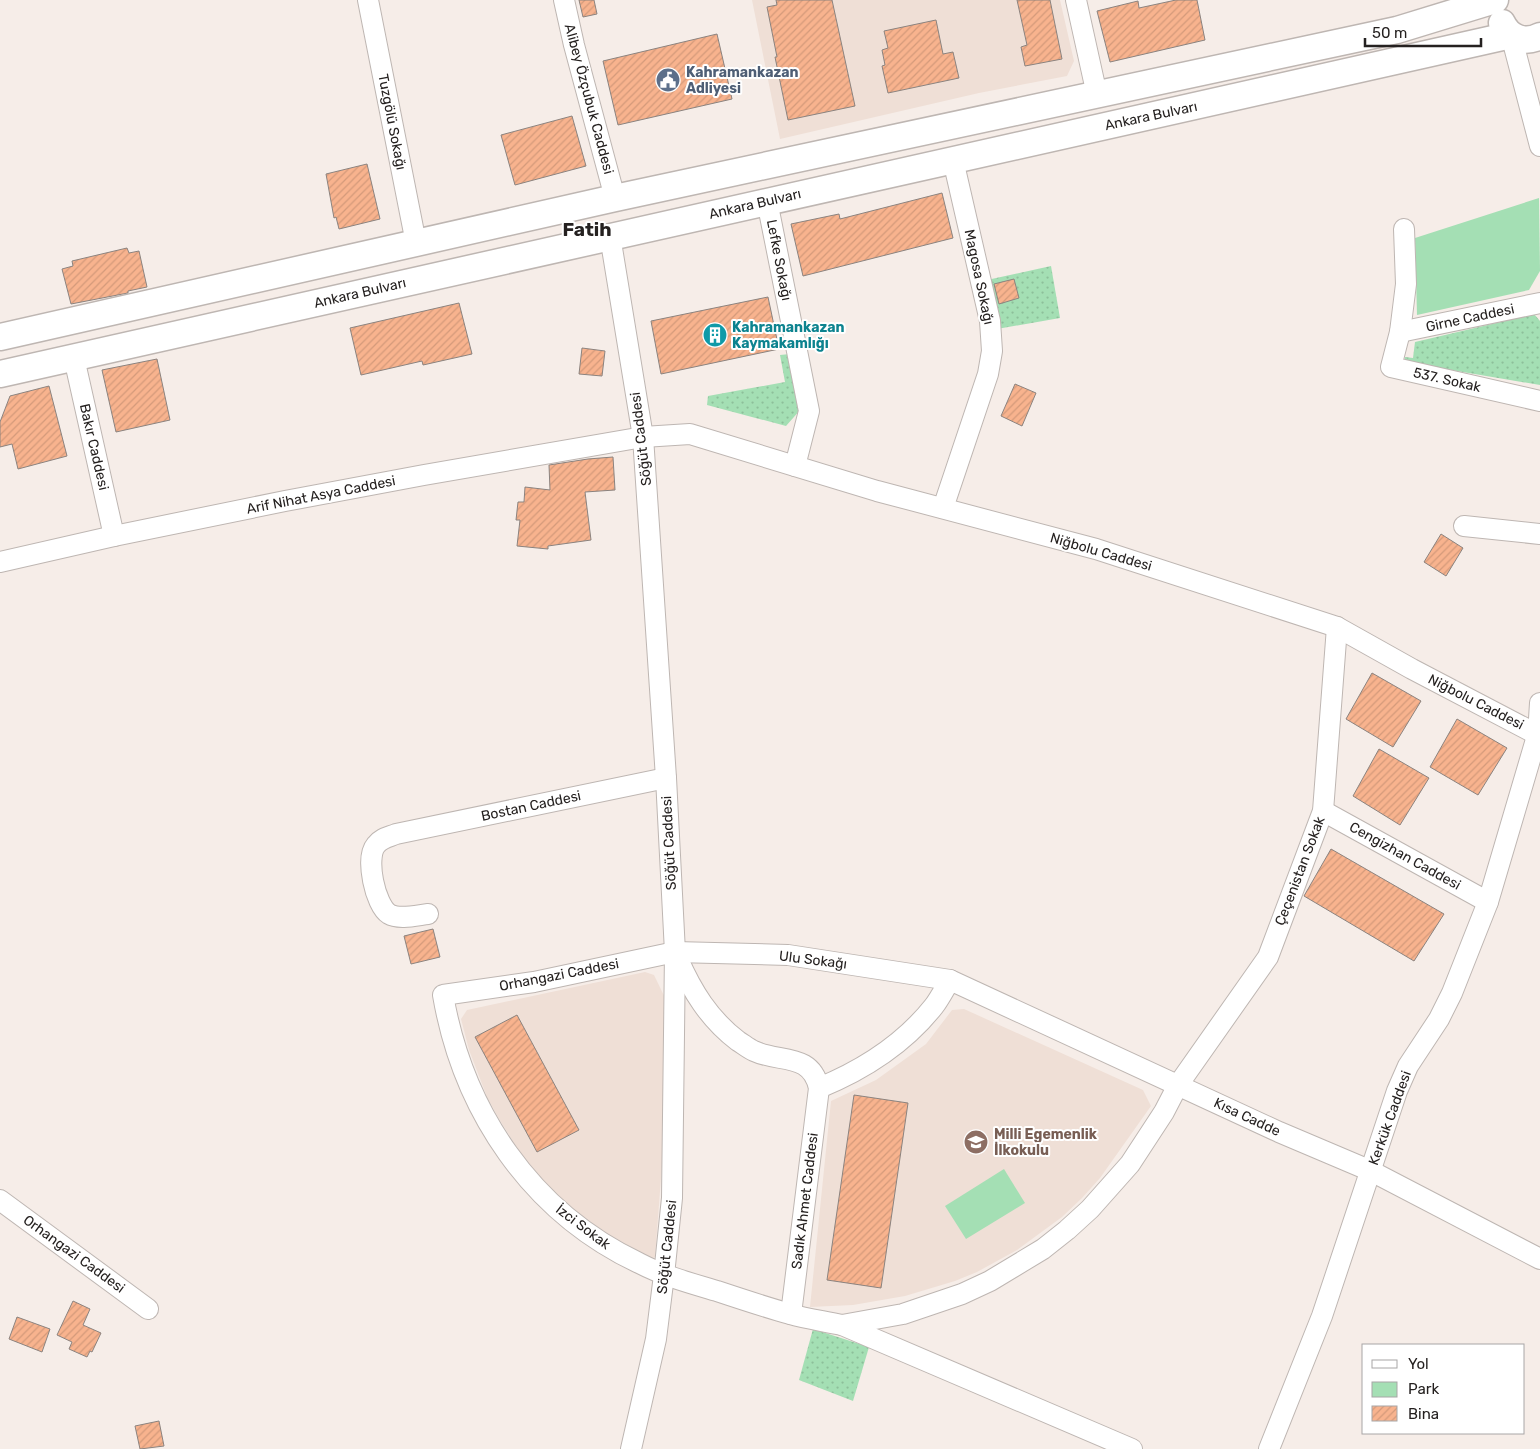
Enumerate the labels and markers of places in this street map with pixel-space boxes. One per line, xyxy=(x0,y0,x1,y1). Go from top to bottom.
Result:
place label: Kahramankazan Adliyesi xyxy=(686,64,798,97)
public building icon: Kahramankazan Adliyesi xyxy=(655,67,681,93)
place label: Kahramankazan Kaymakamlığı xyxy=(732,319,844,352)
building icon: Kahramankazan Kaymakamlığı xyxy=(702,322,728,348)
place label: Milli Egemenlik İlkokulu xyxy=(994,1126,1098,1159)
school or university icon: Milli Egemenlik İlkokulu xyxy=(963,1129,989,1155)

